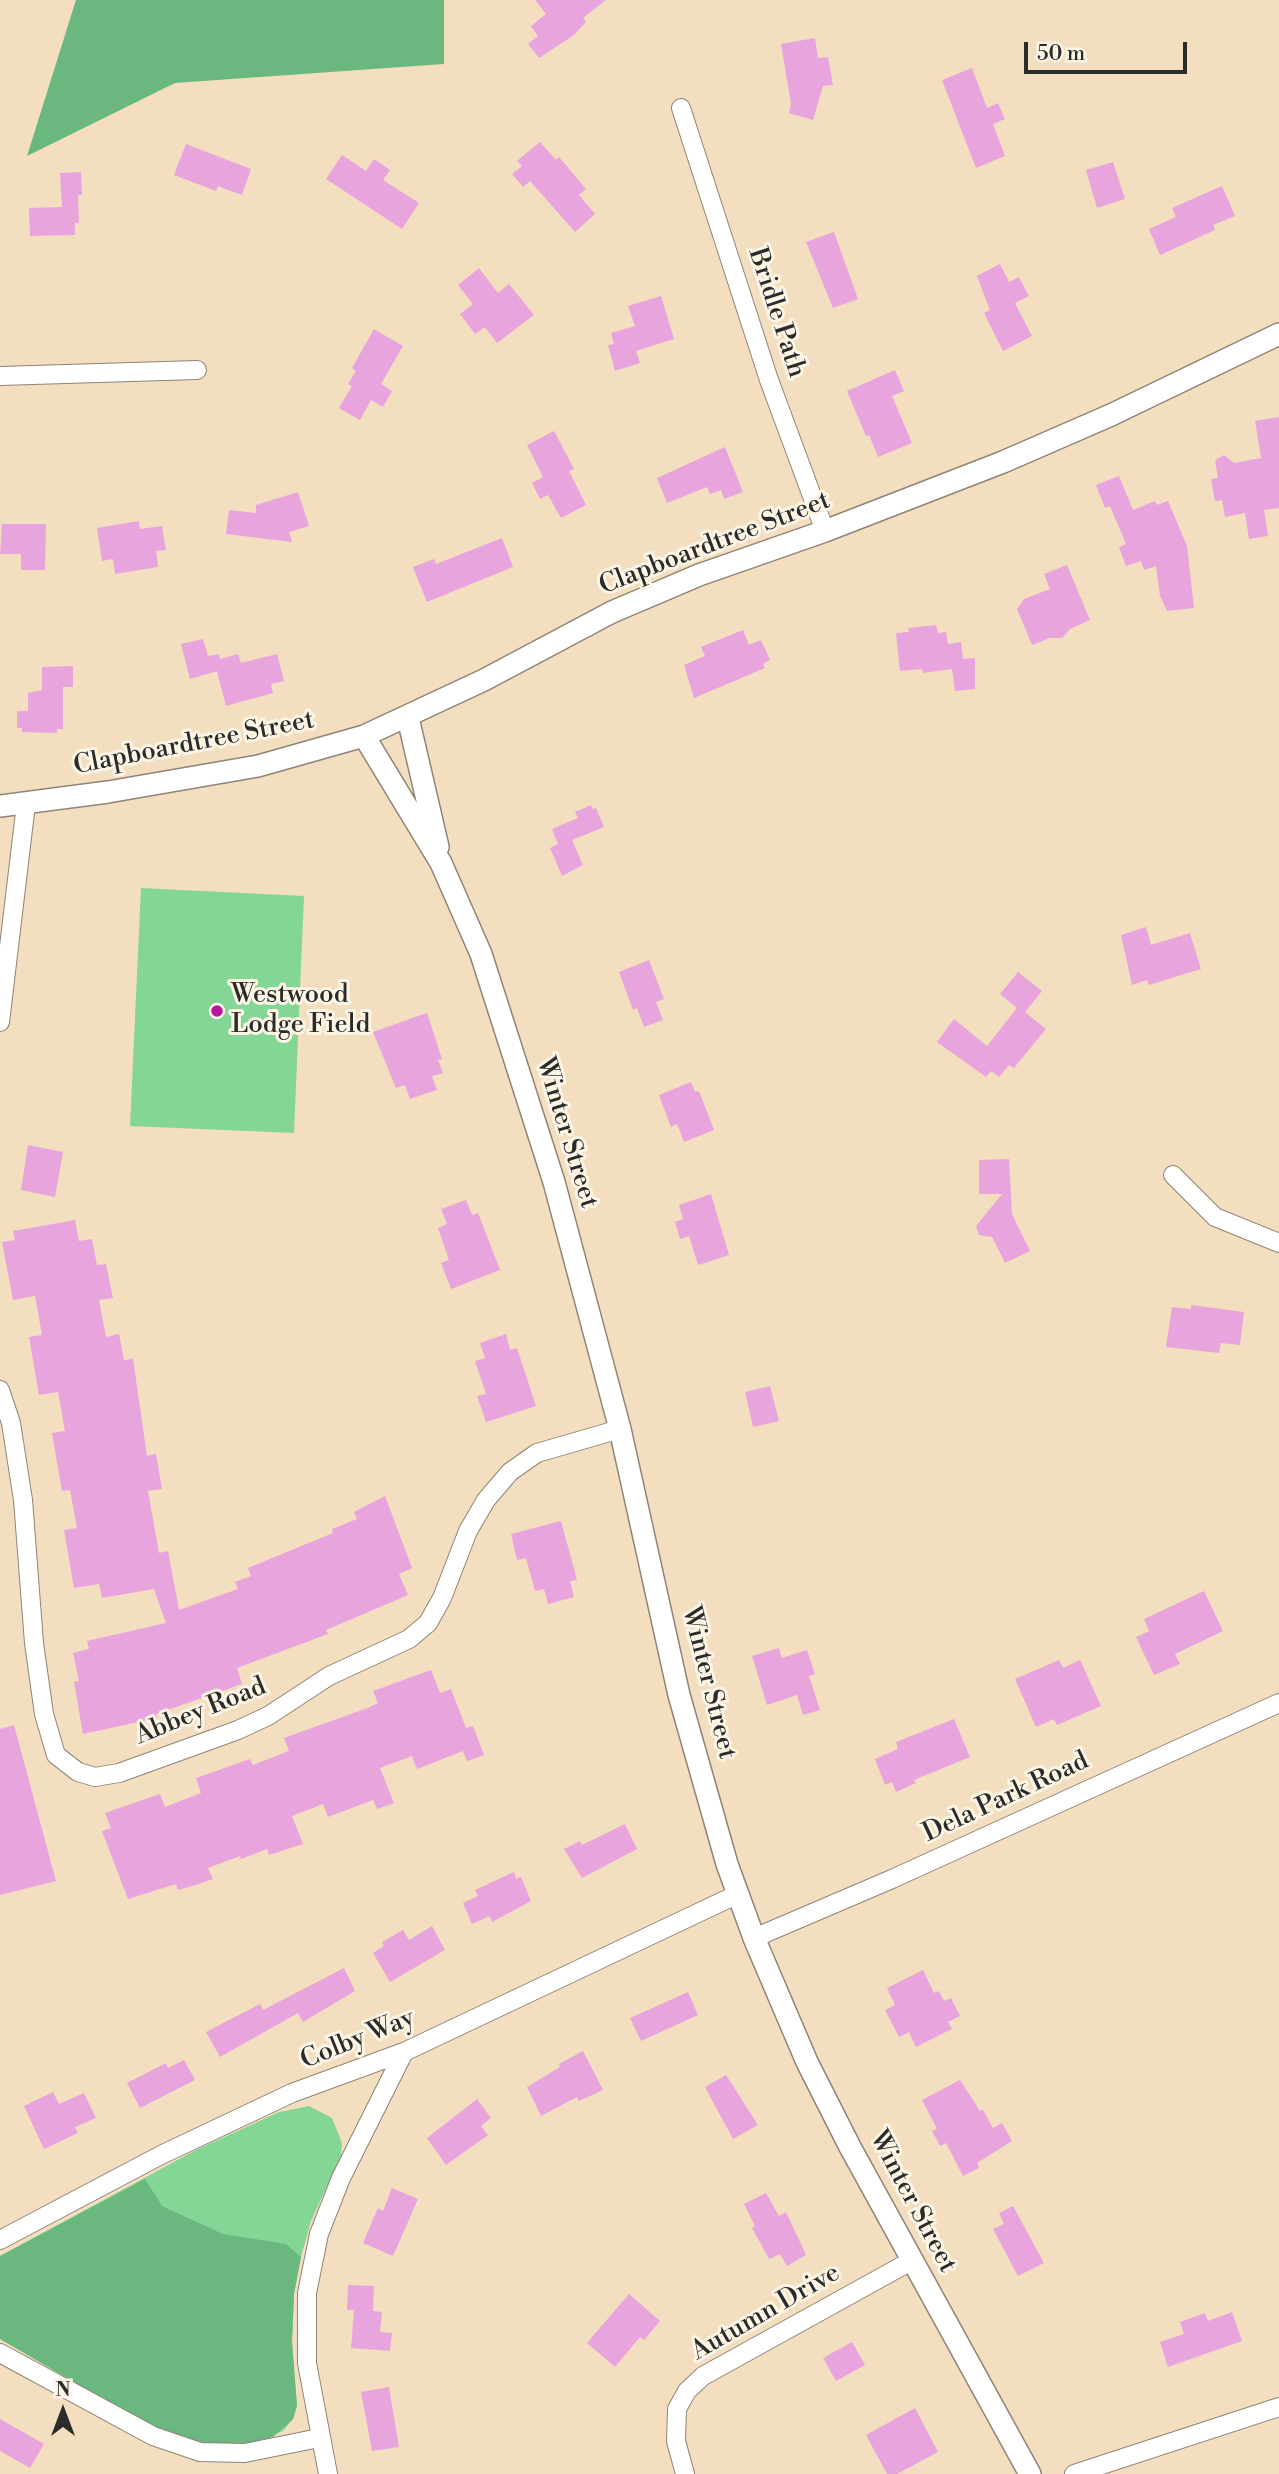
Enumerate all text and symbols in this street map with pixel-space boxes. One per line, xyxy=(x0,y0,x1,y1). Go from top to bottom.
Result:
scale bar xyxy=(1027,28,1190,72)
text: 50 m xyxy=(1037,41,1085,67)
street label: Bridle Path xyxy=(740,244,812,382)
street label: Clapboardtree Street xyxy=(595,486,835,602)
street label: Clapboardtree Street xyxy=(71,705,317,783)
place label: Westwood Lodge Field xyxy=(231,980,370,1042)
marker: Westwood Lodge Field xyxy=(209,1003,225,1019)
street label: Winter Street xyxy=(528,1054,604,1212)
street label: Winter Street xyxy=(674,1604,742,1762)
street label: Abbey Road xyxy=(131,1672,271,1752)
street label: Dela Park Road xyxy=(918,1746,1094,1850)
street label: Colby Way xyxy=(296,2003,420,2077)
street label: Winter Street xyxy=(862,2126,962,2278)
street label: Autumn Drive xyxy=(686,2258,846,2368)
north arrow xyxy=(28,2376,98,2446)
text: N xyxy=(55,2378,71,2402)

